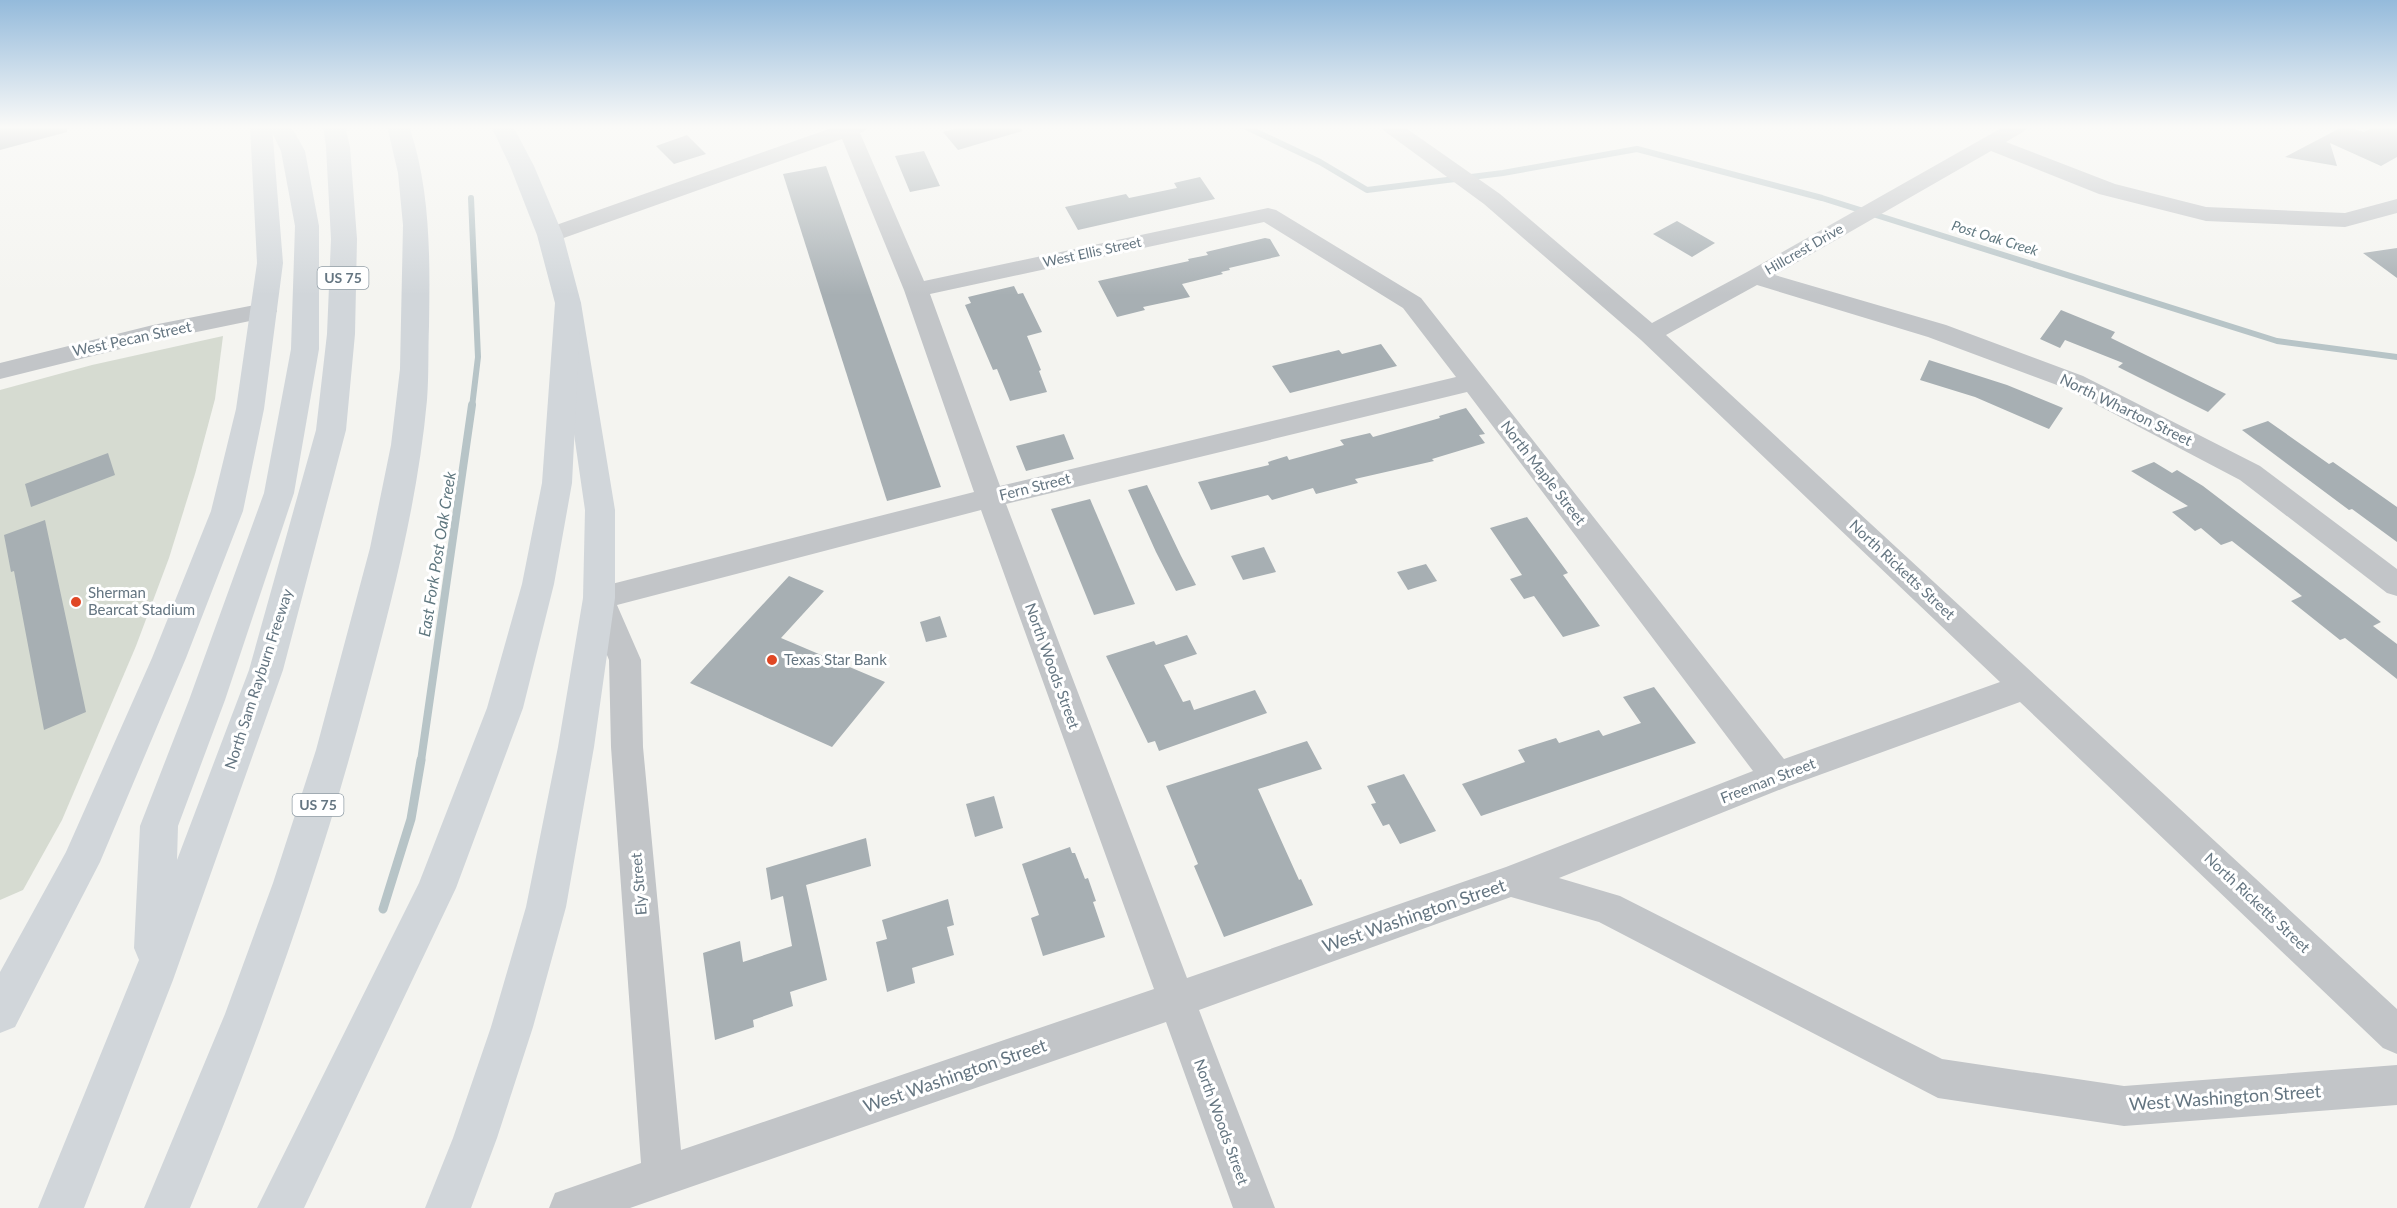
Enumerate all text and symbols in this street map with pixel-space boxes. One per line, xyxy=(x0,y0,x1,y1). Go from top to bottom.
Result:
water label: Post Oak Creek xyxy=(1950,216,2041,259)
street label: Hillcrest Drive xyxy=(1762,219,1846,278)
street label: West Ellis Street xyxy=(1041,233,1143,270)
road number: US 75 xyxy=(318,267,368,289)
street label: West Pecan Street xyxy=(71,316,194,359)
street label: North Wharton Street xyxy=(2057,369,2196,449)
street label: North Maple Street xyxy=(1498,417,1590,529)
street label: Fern Street xyxy=(997,468,1073,504)
water label: East Fork Post Oak Creek xyxy=(414,470,459,638)
street label: North Ricketts Street xyxy=(1846,516,1960,623)
place label: Sherman Bearcat Stadium xyxy=(88,583,195,618)
street label: North Sam Rayburn Freeway xyxy=(220,586,296,771)
marker: Sherman Bearcat Stadium xyxy=(69,595,83,609)
street label: North Woods Street xyxy=(1022,600,1084,732)
place label: Texas Star Bank xyxy=(784,650,887,668)
marker: Texas Star Bank xyxy=(765,653,779,667)
street label: Freeman Street xyxy=(1718,753,1818,806)
road number: US 75 xyxy=(292,794,344,816)
street label: North Ricketts Street xyxy=(2201,849,2315,956)
street label: Ely Street xyxy=(626,851,650,916)
street label: West Washington Street xyxy=(1319,873,1509,957)
street label: West Washington Street xyxy=(860,1033,1050,1117)
street label: North Woods Street xyxy=(1191,1056,1253,1188)
street label: West Washington Street xyxy=(2128,1079,2322,1115)

